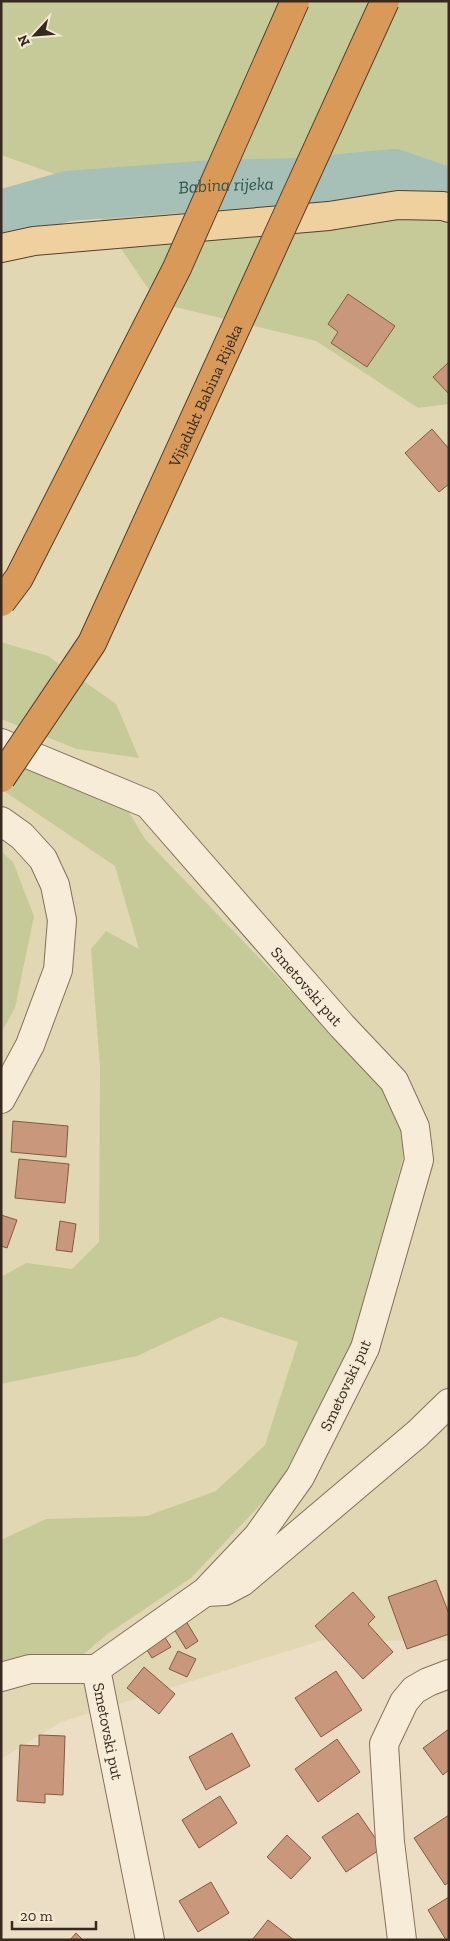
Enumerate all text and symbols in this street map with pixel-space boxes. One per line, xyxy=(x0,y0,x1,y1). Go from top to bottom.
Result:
north arrow xyxy=(10,10,60,60)
text: N xyxy=(14,32,34,49)
water label: Babina rijeka xyxy=(177,173,274,199)
street label: Vijadukt Babina Rijeka xyxy=(164,321,246,471)
street label: Smetovski put xyxy=(267,943,347,1030)
street label: Smetovski put xyxy=(316,1336,375,1434)
street label: Smetovski put xyxy=(89,1681,127,1782)
scale bar xyxy=(12,1898,96,1930)
text: 20 m xyxy=(20,1907,53,1925)

